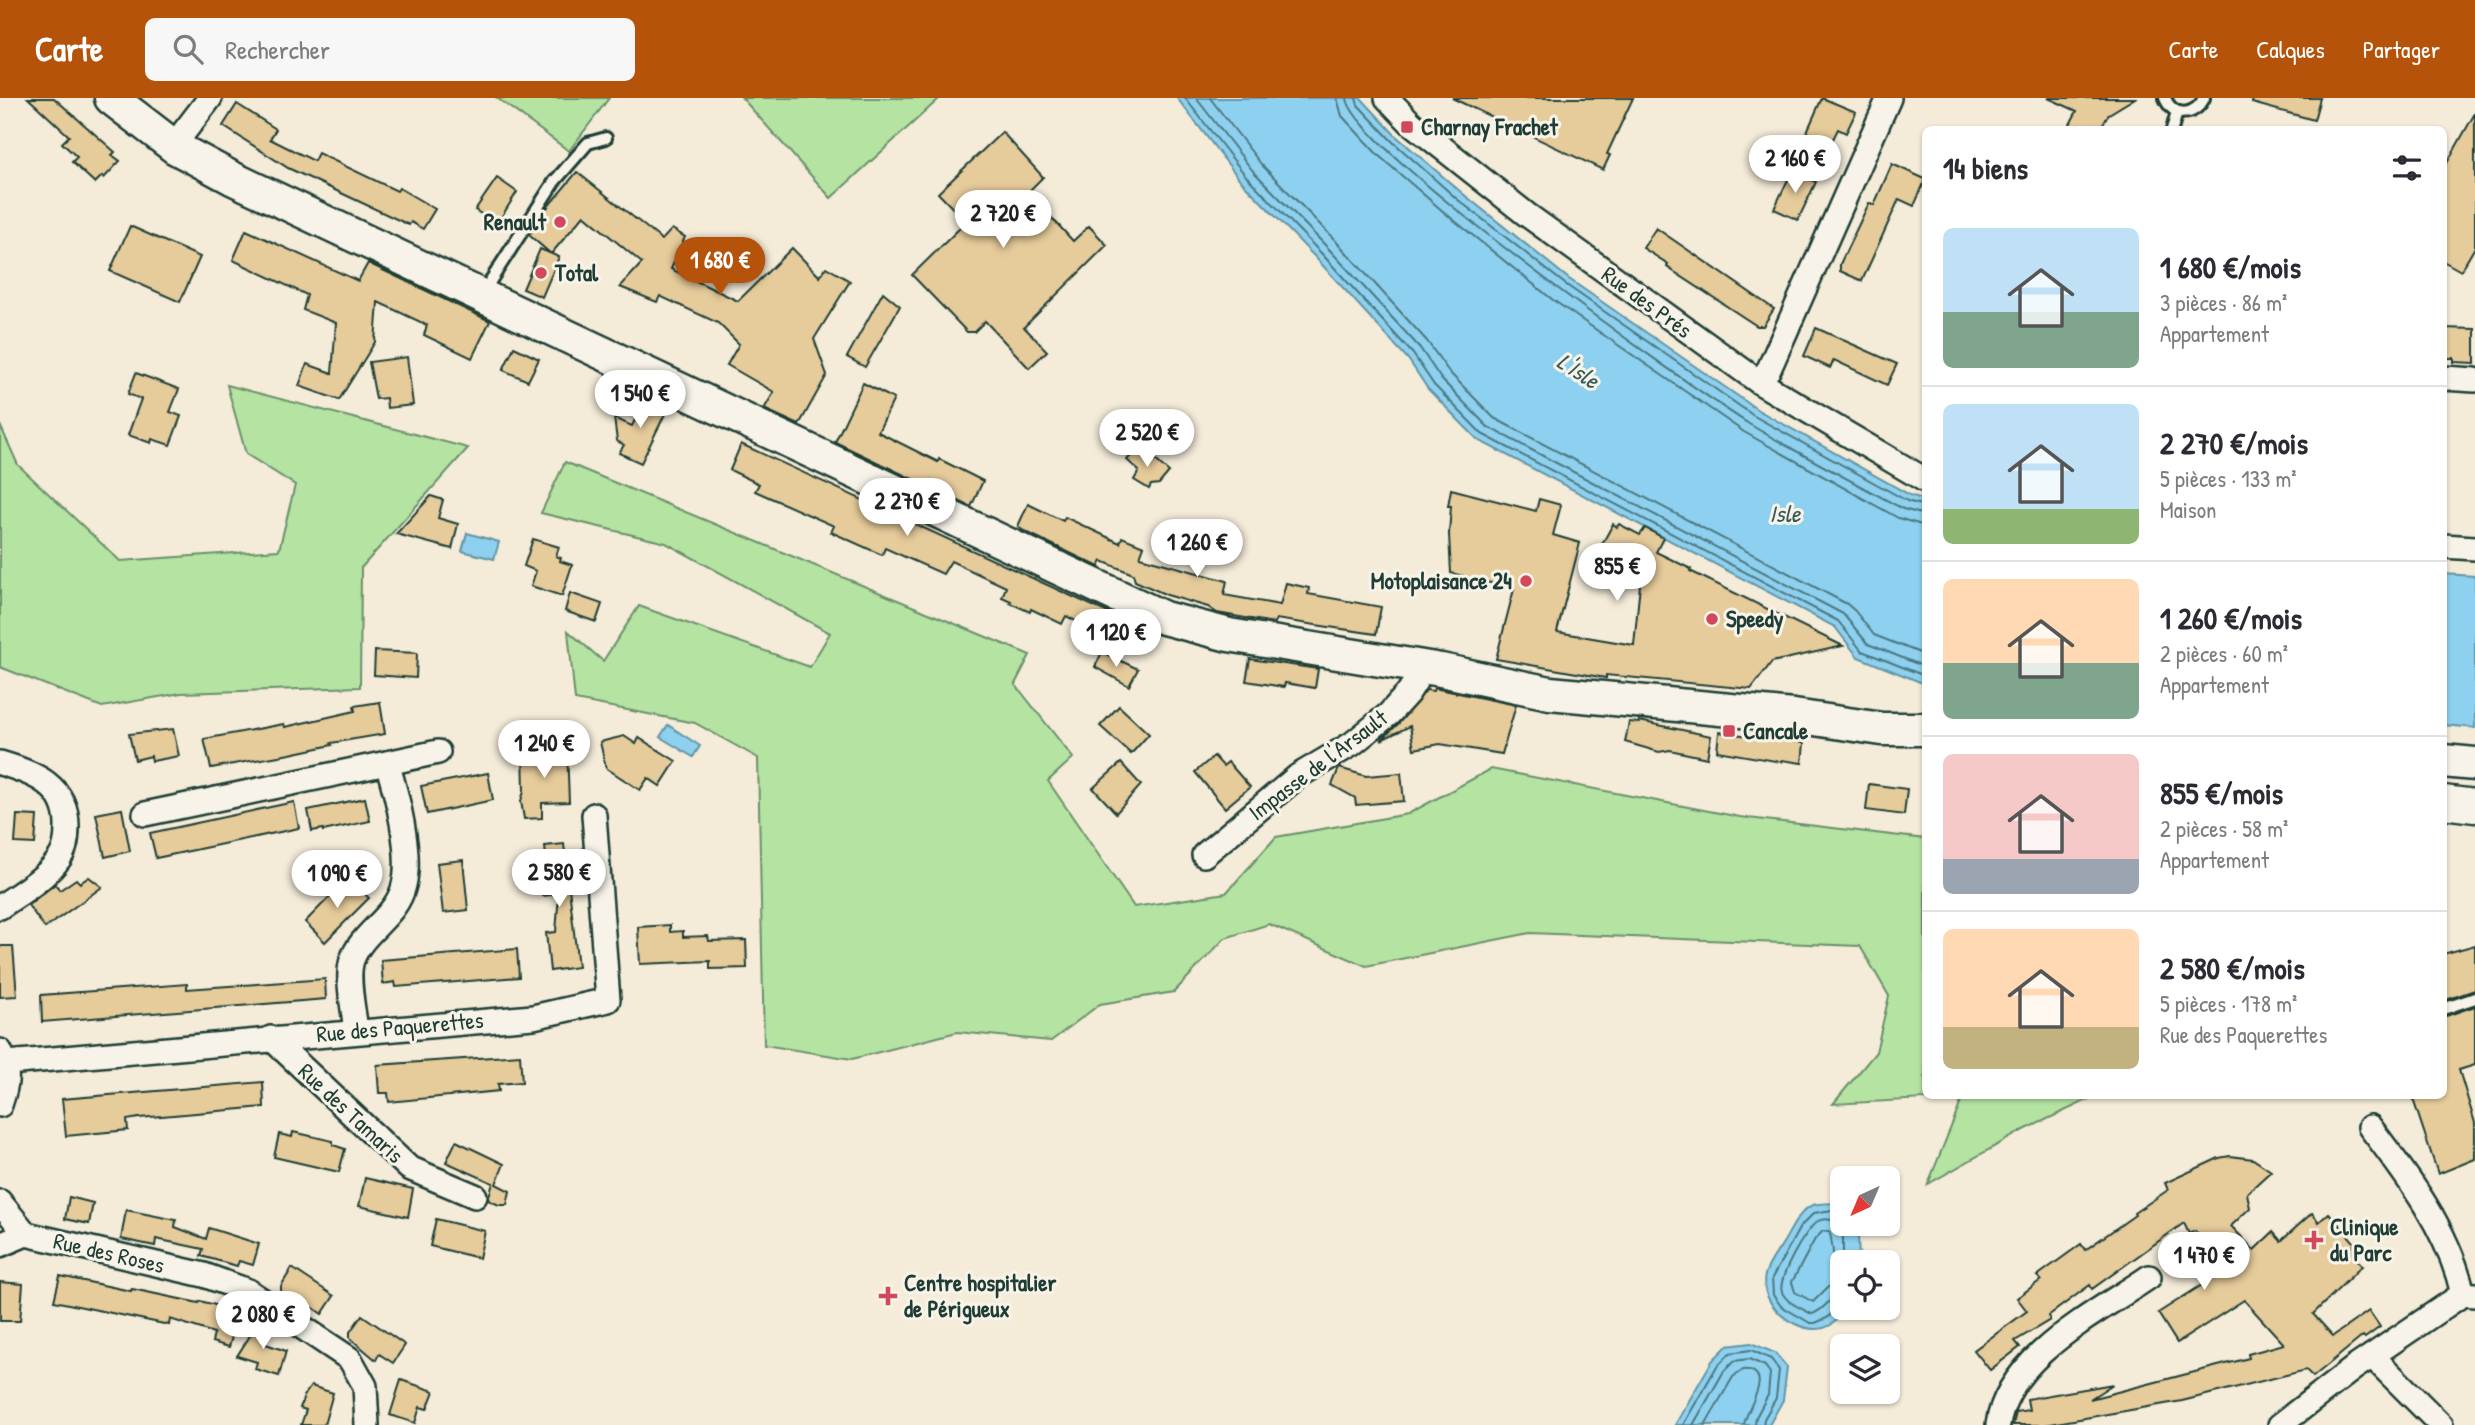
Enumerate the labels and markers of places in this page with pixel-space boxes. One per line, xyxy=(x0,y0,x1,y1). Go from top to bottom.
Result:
place label: Charnay Frachet xyxy=(1421,111,1559,143)
marker: Charnay Frachet xyxy=(1399,119,1415,135)
pin: 2 160 € xyxy=(1730,136,1860,195)
pin: 2 720 € xyxy=(938,190,1068,250)
place label: Renault xyxy=(484,206,547,237)
marker: Renault xyxy=(552,214,568,230)
pin: 1 680 € xyxy=(655,238,785,297)
place label: Total xyxy=(554,257,599,288)
marker: Total xyxy=(533,265,549,281)
pin: 1 540 € xyxy=(575,370,705,430)
pin: 2 520 € xyxy=(1082,410,1212,469)
pin: 2 270 € xyxy=(842,478,972,538)
pin: 1 260 € xyxy=(1132,519,1262,579)
pin: 855 € xyxy=(1568,544,1666,603)
place label: Motoplaisance 24 xyxy=(1371,565,1512,597)
marker: Motoplaisance 24 xyxy=(1518,573,1534,589)
place label: Speedy xyxy=(1726,603,1784,635)
pin: 1 120 € xyxy=(1051,610,1181,669)
marker: Speedy xyxy=(1704,611,1720,627)
place label: Cancale xyxy=(1743,715,1809,746)
pin: 1 240 € xyxy=(479,720,609,780)
marker: Cancale xyxy=(1721,723,1737,739)
pin: 1 090 € xyxy=(272,850,402,910)
pin: 2 580 € xyxy=(494,850,624,909)
place label: Clinique du Parc xyxy=(2330,1211,2399,1268)
marker: Clinique du Parc xyxy=(2304,1230,2324,1250)
pin: 1 470 € xyxy=(2139,1232,2269,1292)
place label: Centre hospitalier de Périgueux xyxy=(904,1267,1056,1325)
marker: Centre hospitalier de Périgueux xyxy=(878,1286,898,1306)
pin: 2 080 € xyxy=(198,1292,328,1351)

